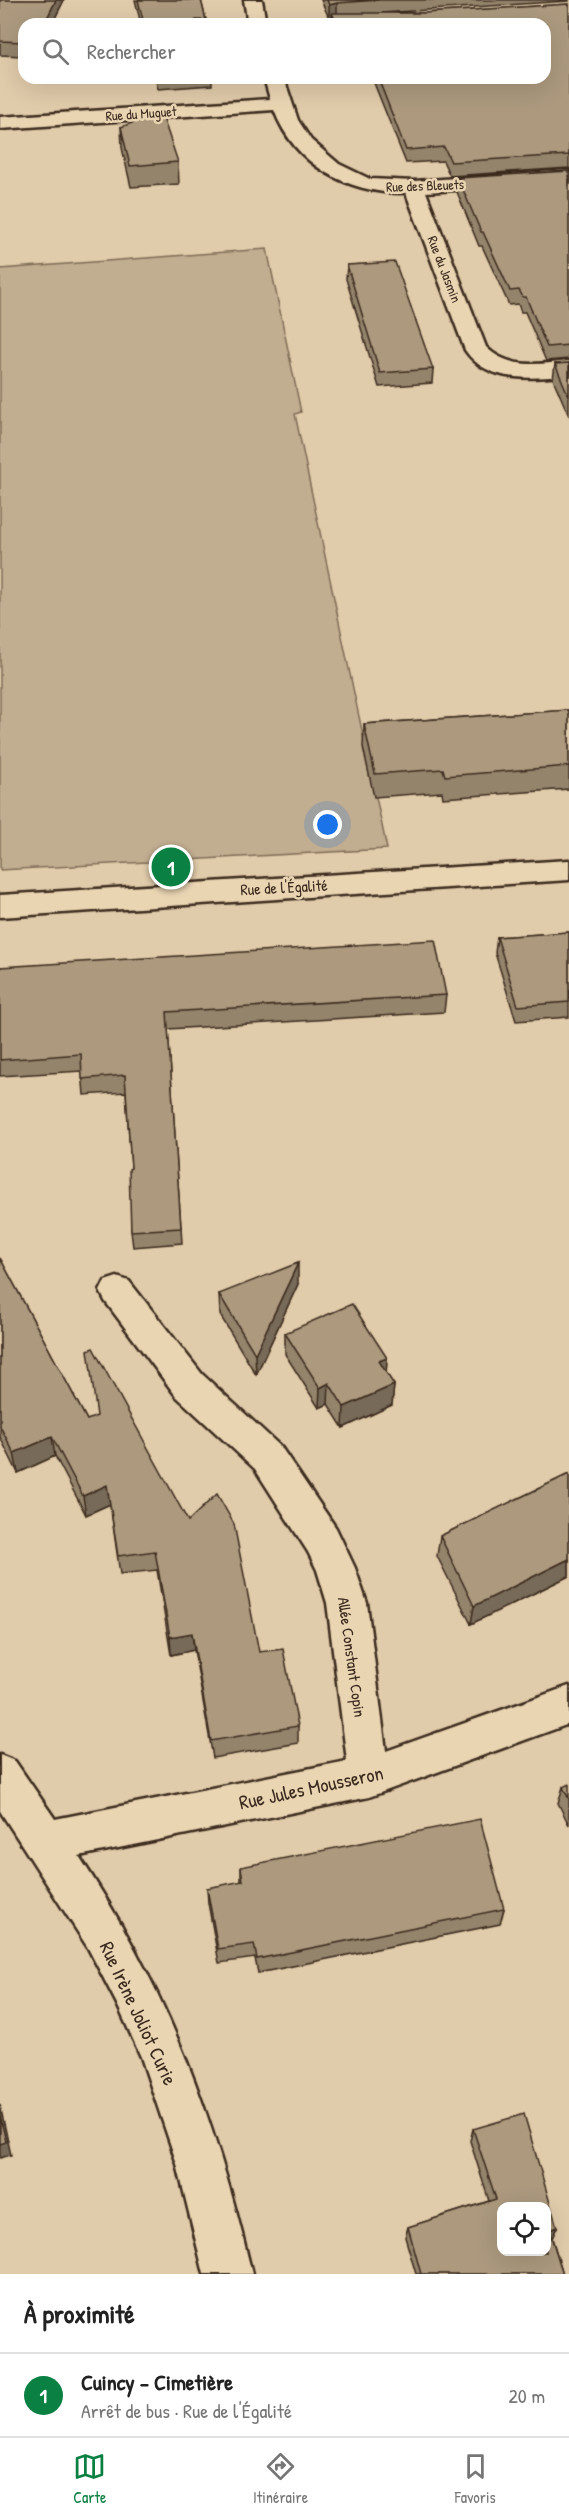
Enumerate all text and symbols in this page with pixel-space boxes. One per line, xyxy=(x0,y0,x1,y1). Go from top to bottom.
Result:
search box xyxy=(18,18,551,84)
icon: search xyxy=(39,35,72,68)
text: Rechercher xyxy=(87,36,176,66)
street label: Rue du Muguet xyxy=(105,101,177,126)
street label: Rue des Bleuets xyxy=(386,174,464,196)
street label: Rue du Jasmin xyxy=(424,233,466,305)
your location xyxy=(313,810,342,839)
pin: 1 xyxy=(152,844,190,890)
street label: Rue de l'Égalité xyxy=(240,874,329,900)
street label: Allée Constant Copin xyxy=(333,1596,371,1718)
street label: Rue Jules Mousseron xyxy=(236,1759,386,1815)
street label: Rue Irène Joliot Curie xyxy=(94,1937,184,2089)
map controls xyxy=(497,2202,551,2256)
button: locate xyxy=(497,2202,551,2256)
text: À proximité xyxy=(24,2296,135,2331)
text: Cuincy – Cimetière xyxy=(81,2367,233,2397)
text: 1 xyxy=(40,2382,47,2409)
text: 20 m xyxy=(508,2382,545,2409)
text: Arrêt de bus · Rue de l'Égalité xyxy=(81,2397,292,2424)
tab: Carte xyxy=(73,2450,106,2508)
tab: Itinéraire xyxy=(253,2450,308,2508)
tab: Favoris xyxy=(455,2450,496,2508)

